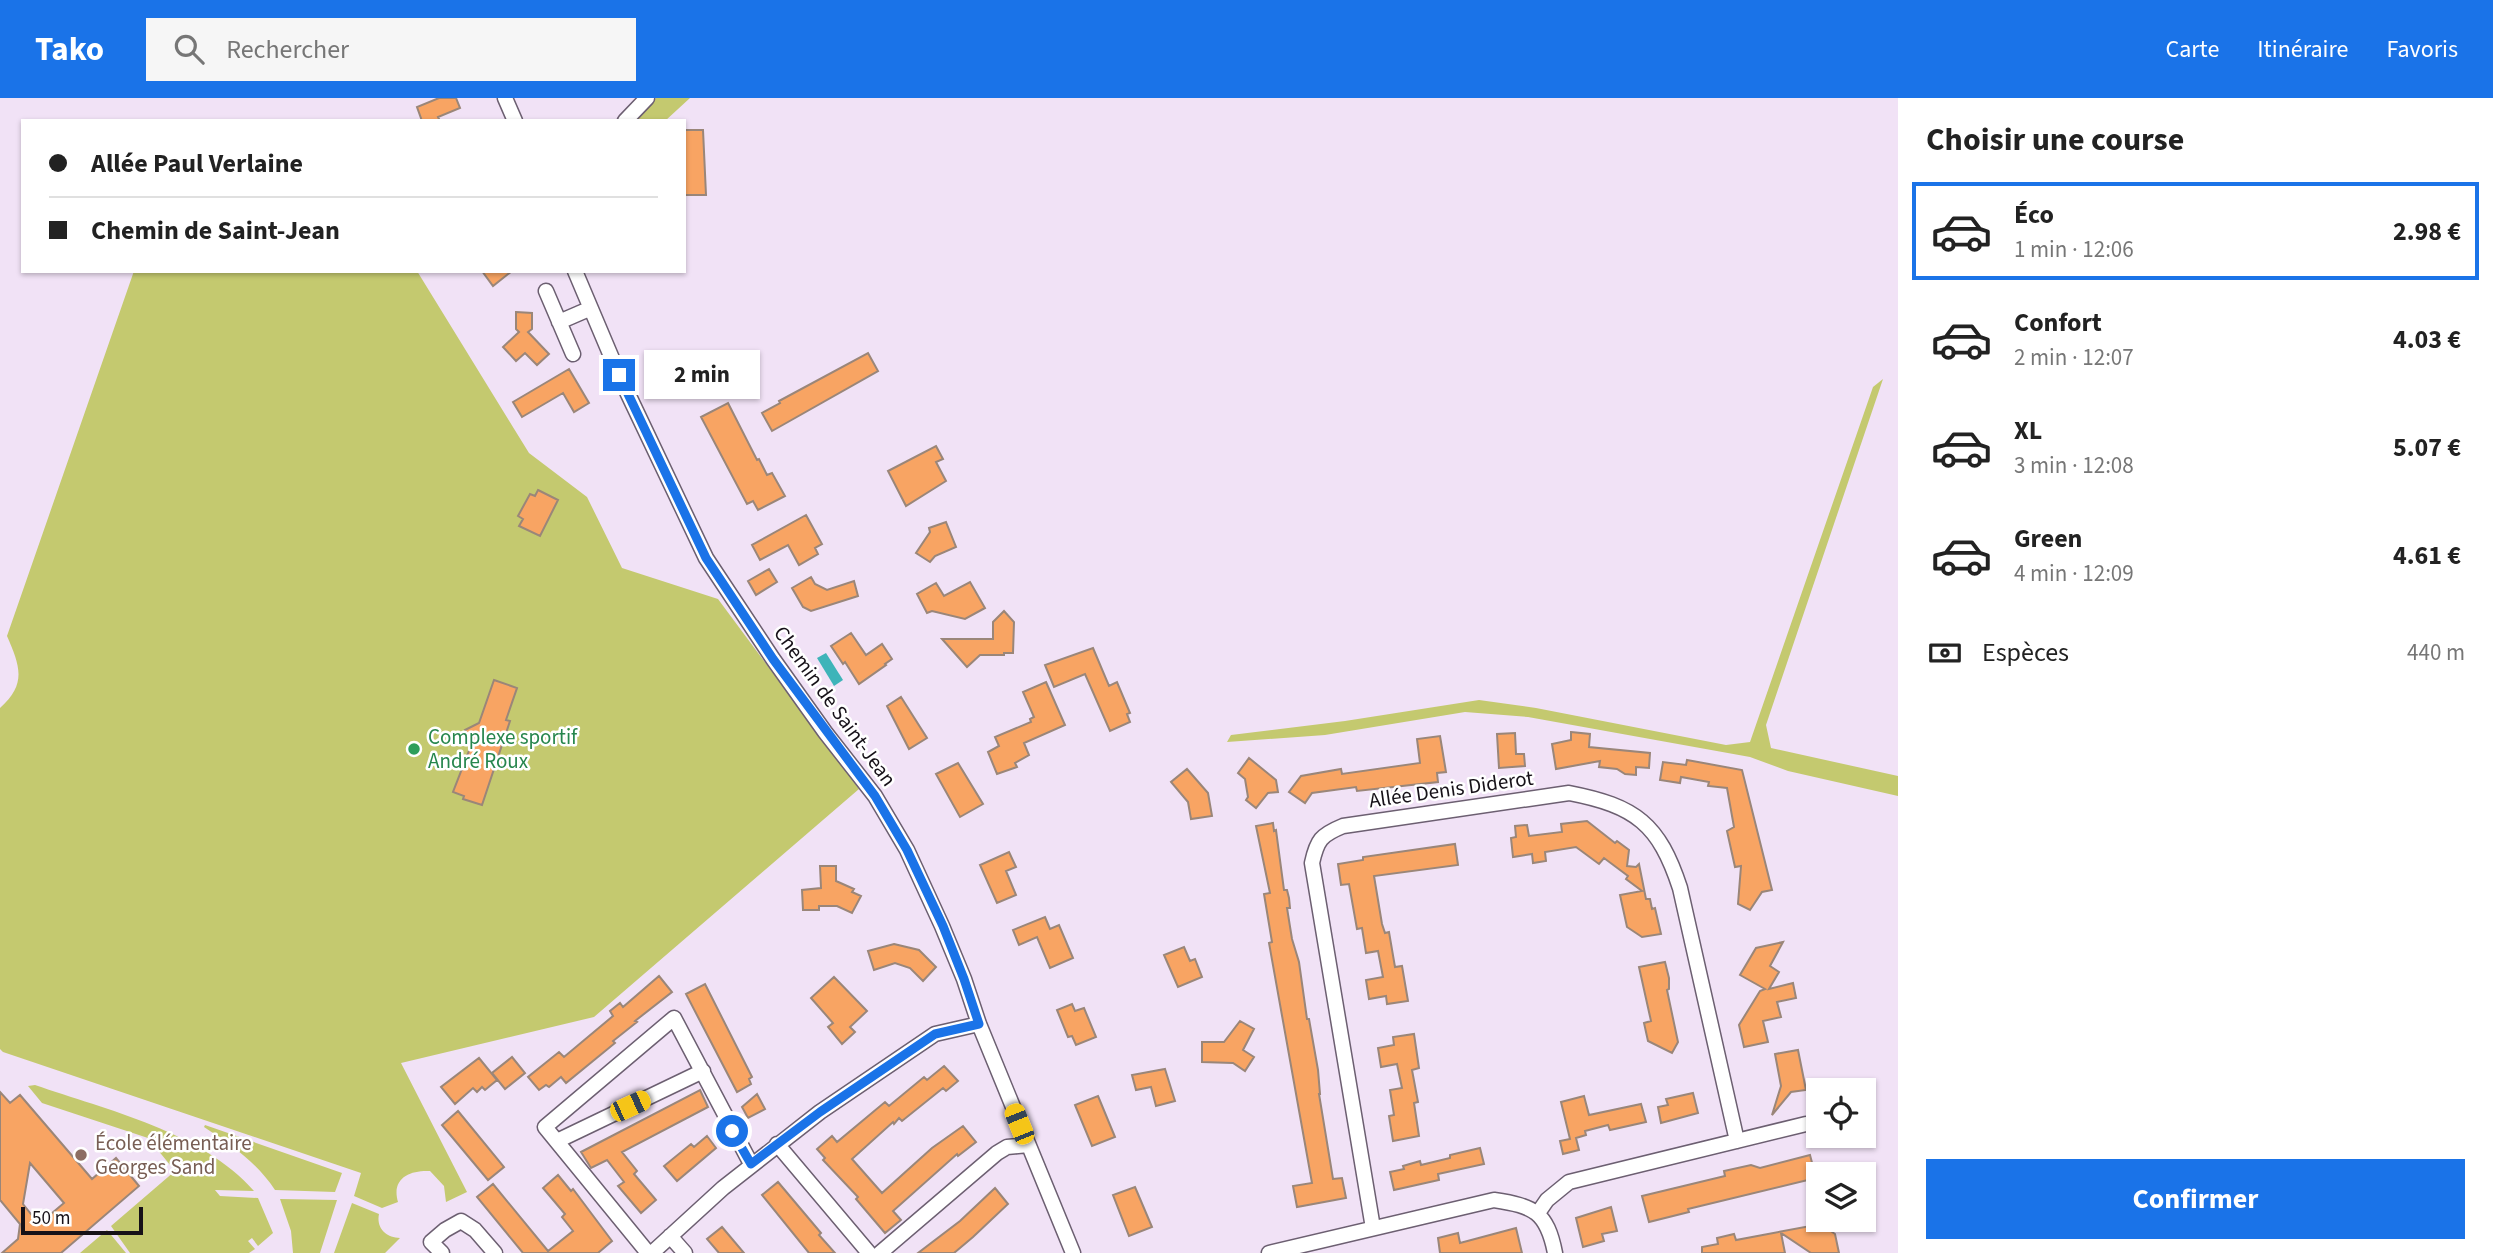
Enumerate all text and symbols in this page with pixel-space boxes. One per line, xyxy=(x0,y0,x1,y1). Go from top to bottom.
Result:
search box xyxy=(146,18,636,81)
text: Tako xyxy=(35,26,104,73)
icon: search xyxy=(170,30,208,68)
text: Rechercher xyxy=(226,31,349,68)
text: Carte xyxy=(2165,32,2219,67)
text: Itinéraire xyxy=(2257,32,2348,67)
text: Favoris xyxy=(2386,32,2458,67)
text: Choisir une course xyxy=(1926,117,2184,163)
text: Allée Paul Verlaine xyxy=(91,145,303,182)
text: Éco xyxy=(2014,196,2054,233)
icon: car xyxy=(1930,200,1993,263)
text: Chemin de Saint-Jean xyxy=(91,212,340,249)
text: 2.98 € xyxy=(2393,213,2461,250)
text: 1 min · 12:06 xyxy=(2014,233,2134,266)
text: Confort xyxy=(2014,304,2102,341)
icon: car xyxy=(1930,308,1993,371)
text: 4.03 € xyxy=(2393,321,2461,358)
text: 2 min · 12:07 xyxy=(2014,341,2134,374)
callout: 2 min xyxy=(644,350,759,400)
text: 2 min xyxy=(674,358,730,391)
route end xyxy=(603,359,635,391)
text: XL xyxy=(2014,412,2042,449)
icon: car xyxy=(1930,416,1993,479)
text: 5.07 € xyxy=(2393,429,2461,466)
text: 3 min · 12:08 xyxy=(2014,449,2134,482)
text: Green xyxy=(2014,520,2082,557)
icon: car xyxy=(1930,524,1993,587)
text: 4.61 € xyxy=(2393,537,2461,574)
text: 4 min · 12:09 xyxy=(2014,557,2134,590)
street label: Chemin de Saint-Jean xyxy=(767,620,903,792)
icon: cash xyxy=(1926,634,1964,672)
text: Espèces xyxy=(1982,634,2069,671)
text: 440 m xyxy=(2407,636,2465,669)
place label: Complexe sportif André Roux xyxy=(428,722,578,776)
marker: Complexe sportif André Roux xyxy=(406,741,422,757)
street label: Allée Denis Diderot xyxy=(1367,763,1535,815)
map controls xyxy=(1806,1078,1876,1232)
button: locate xyxy=(1806,1078,1876,1148)
car xyxy=(607,1088,654,1124)
car xyxy=(1002,1101,1037,1147)
route start xyxy=(716,1115,748,1147)
place label: École élémentaire Georges Sand xyxy=(95,1128,252,1182)
marker: École élémentaire Georges Sand xyxy=(73,1147,89,1163)
button: Confirmer xyxy=(1926,1159,2465,1239)
button: layers xyxy=(1806,1162,1876,1232)
scale bar xyxy=(21,1204,144,1236)
text: 50 m xyxy=(32,1205,70,1232)

